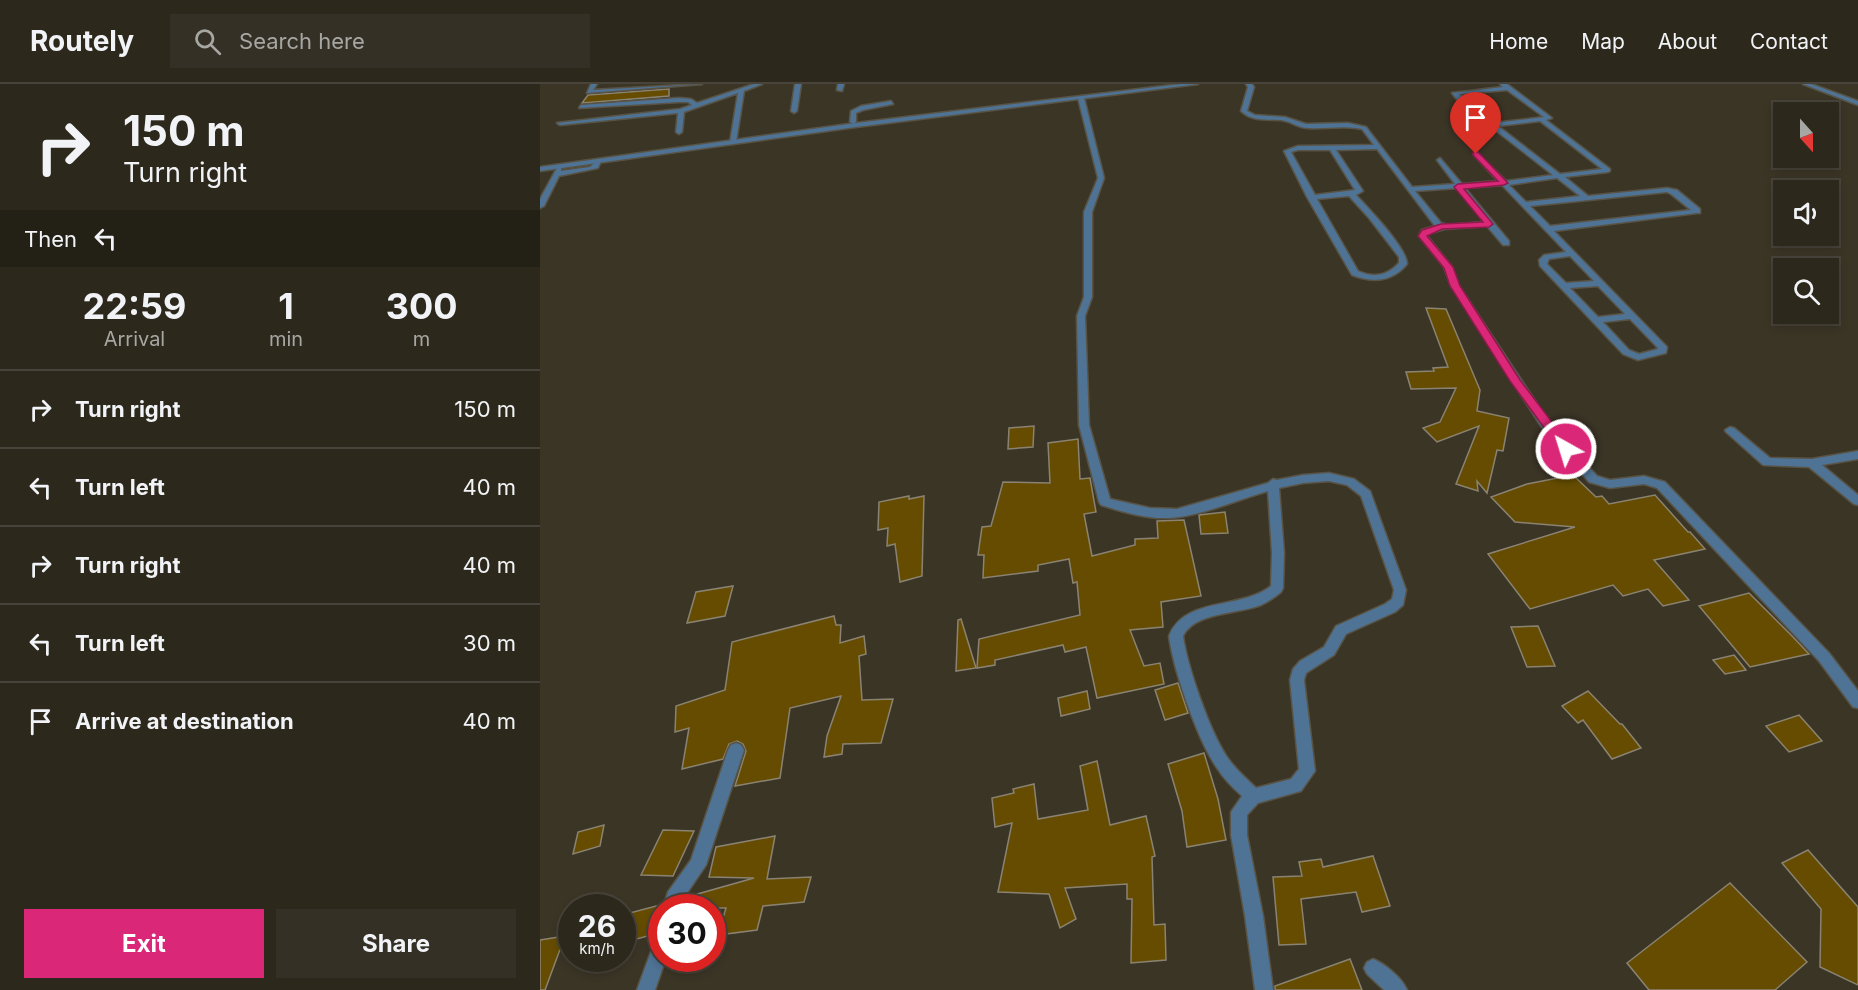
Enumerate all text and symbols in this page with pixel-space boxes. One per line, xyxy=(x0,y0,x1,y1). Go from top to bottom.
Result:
search box xyxy=(170,14,590,68)
text: Routely xyxy=(30,24,134,58)
icon: search xyxy=(191,25,224,58)
text: Search here xyxy=(239,28,365,54)
text: Home xyxy=(1489,29,1548,54)
text: Map xyxy=(1581,29,1625,54)
text: About xyxy=(1658,29,1717,54)
text: Contact xyxy=(1750,29,1828,54)
pin xyxy=(1450,92,1501,154)
icon: arrive xyxy=(1459,101,1492,134)
north arrow xyxy=(1773,102,1839,168)
map controls xyxy=(1773,102,1839,324)
text: 150 m xyxy=(123,105,245,156)
icon: right xyxy=(24,108,102,186)
text: Turn right xyxy=(123,156,247,189)
button: sound xyxy=(1773,180,1839,246)
icon: left xyxy=(89,222,122,255)
text: Then xyxy=(24,226,77,252)
button: search xyxy=(1773,258,1839,324)
text: 22:59 xyxy=(83,284,186,328)
text: 1 xyxy=(278,284,294,328)
text: 300 xyxy=(386,284,457,328)
text: Arrival xyxy=(104,327,165,351)
text: min xyxy=(269,327,303,351)
text: m xyxy=(413,327,430,351)
icon: right xyxy=(24,393,57,426)
text: Turn right xyxy=(75,396,181,422)
text: 150 m xyxy=(454,396,516,422)
position arrow xyxy=(1534,417,1598,481)
icon: left xyxy=(24,471,57,504)
text: Turn left xyxy=(75,474,165,500)
text: 40 m xyxy=(462,474,516,500)
icon: right xyxy=(24,549,57,582)
text: Turn right xyxy=(75,552,181,578)
text: 40 m xyxy=(462,552,516,578)
icon: left xyxy=(24,627,57,660)
text: Turn left xyxy=(75,630,165,656)
text: 30 m xyxy=(463,630,516,656)
icon: arrive xyxy=(24,705,57,738)
text: Arrive at destination xyxy=(75,708,294,734)
text: 40 m xyxy=(462,708,516,734)
speed limit sign: 30 xyxy=(648,894,726,972)
text: 26 xyxy=(578,908,616,944)
button: Exit xyxy=(24,909,264,978)
button: Share xyxy=(276,909,516,978)
text: km/h xyxy=(579,939,615,958)

